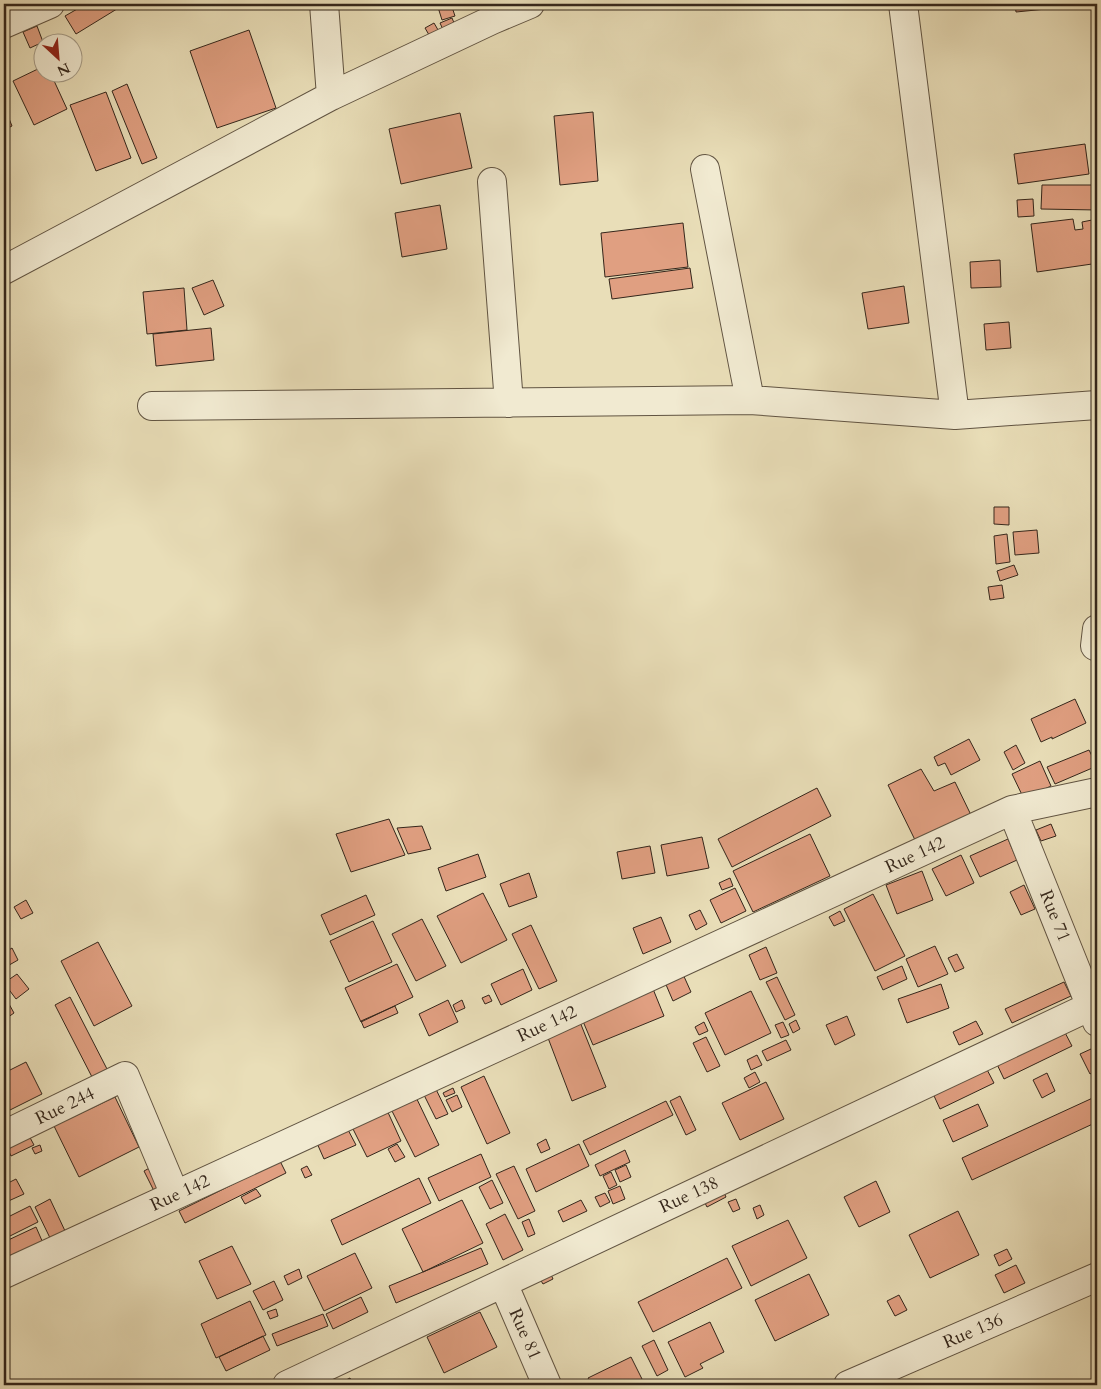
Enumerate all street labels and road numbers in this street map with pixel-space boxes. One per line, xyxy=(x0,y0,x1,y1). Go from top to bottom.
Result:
street label: Rue 142 xyxy=(881,830,949,880)
street label: Rue 71 xyxy=(1033,886,1077,946)
street label: Rue 142 xyxy=(513,999,581,1049)
street label: Rue 244 xyxy=(31,1081,99,1131)
street label: Rue 142 xyxy=(146,1168,214,1218)
street label: Rue 138 xyxy=(655,1170,723,1220)
street label: Rue 81 xyxy=(503,1304,547,1364)
street label: Rue 136 xyxy=(939,1307,1007,1355)

